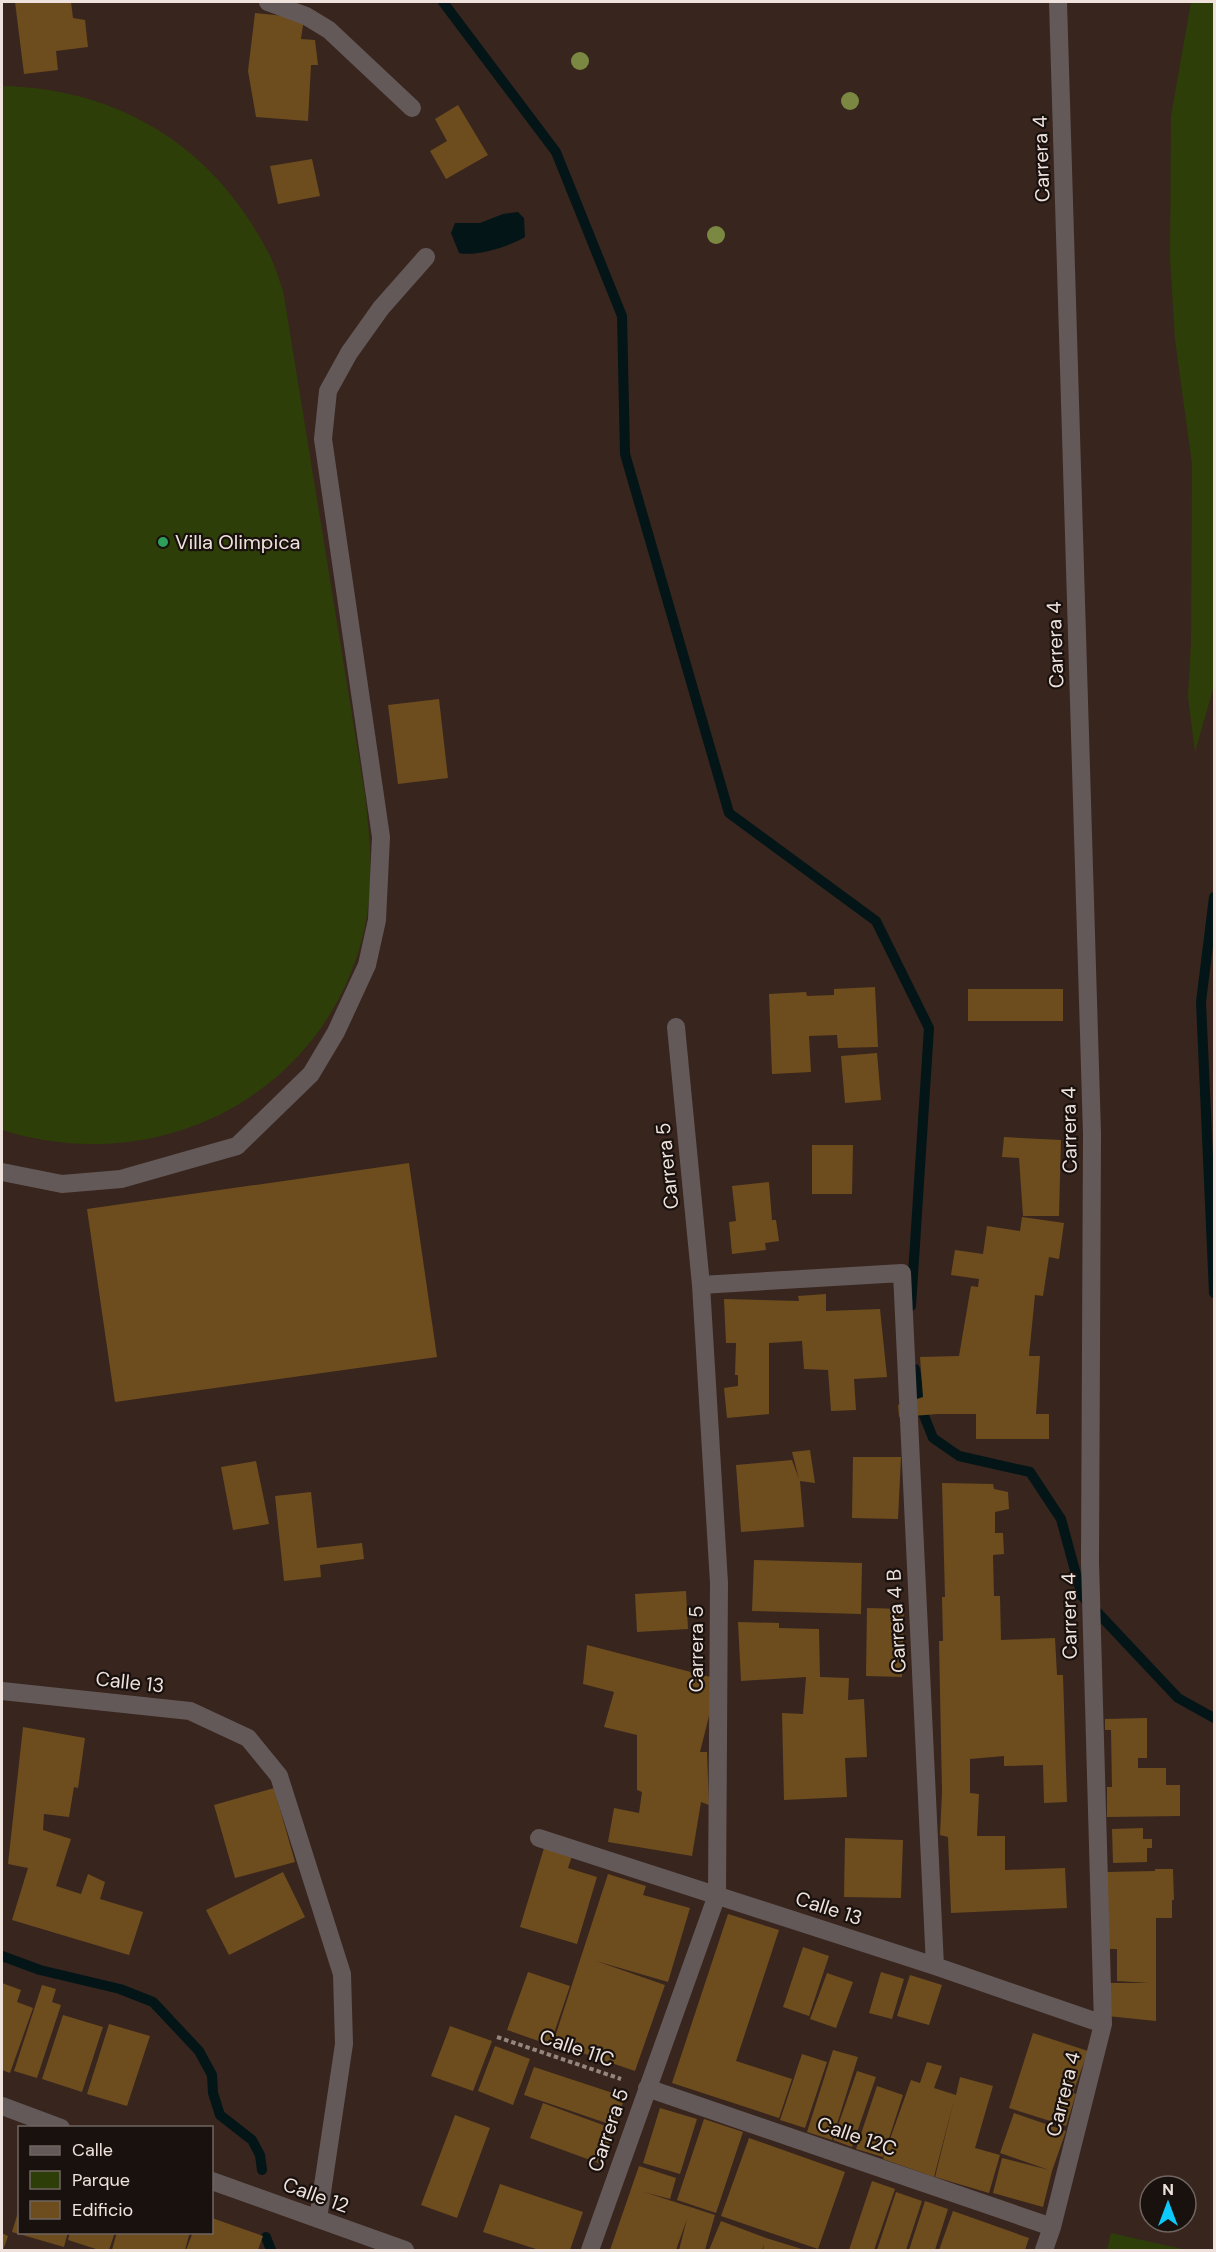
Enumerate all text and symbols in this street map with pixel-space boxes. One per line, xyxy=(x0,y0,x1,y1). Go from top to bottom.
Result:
street label: Carrera 4 xyxy=(1026,115,1056,203)
place label: Villa Olimpica xyxy=(175,529,301,555)
marker: Villa Olimpica xyxy=(156,535,170,549)
street label: Carrera 4 xyxy=(1040,601,1070,689)
street label: Carrera 4 xyxy=(1055,1086,1083,1174)
street label: Carrera 5 xyxy=(650,1121,684,1211)
street label: Carrera 4 B xyxy=(880,1568,912,1674)
street label: Carrera 4 xyxy=(1055,1572,1083,1660)
street label: Carrera 5 xyxy=(683,1606,709,1692)
street label: Calle 13 xyxy=(94,1665,166,1699)
street label: Calle 13 xyxy=(792,1885,866,1931)
street label: Calle 11C xyxy=(536,2023,618,2073)
street label: Carrera 4 xyxy=(1040,2049,1086,2139)
street label: Carrera 5 xyxy=(582,2085,634,2175)
street label: Calle 12C xyxy=(814,2110,900,2162)
legend xyxy=(18,2126,213,2234)
text: Calle xyxy=(72,2138,113,2162)
text: Parque xyxy=(72,2168,130,2192)
street label: Calle 12 xyxy=(279,2171,353,2219)
north arrow xyxy=(1138,2174,1198,2234)
text: N xyxy=(1162,2179,1174,2200)
text: Edificio xyxy=(72,2198,133,2222)

